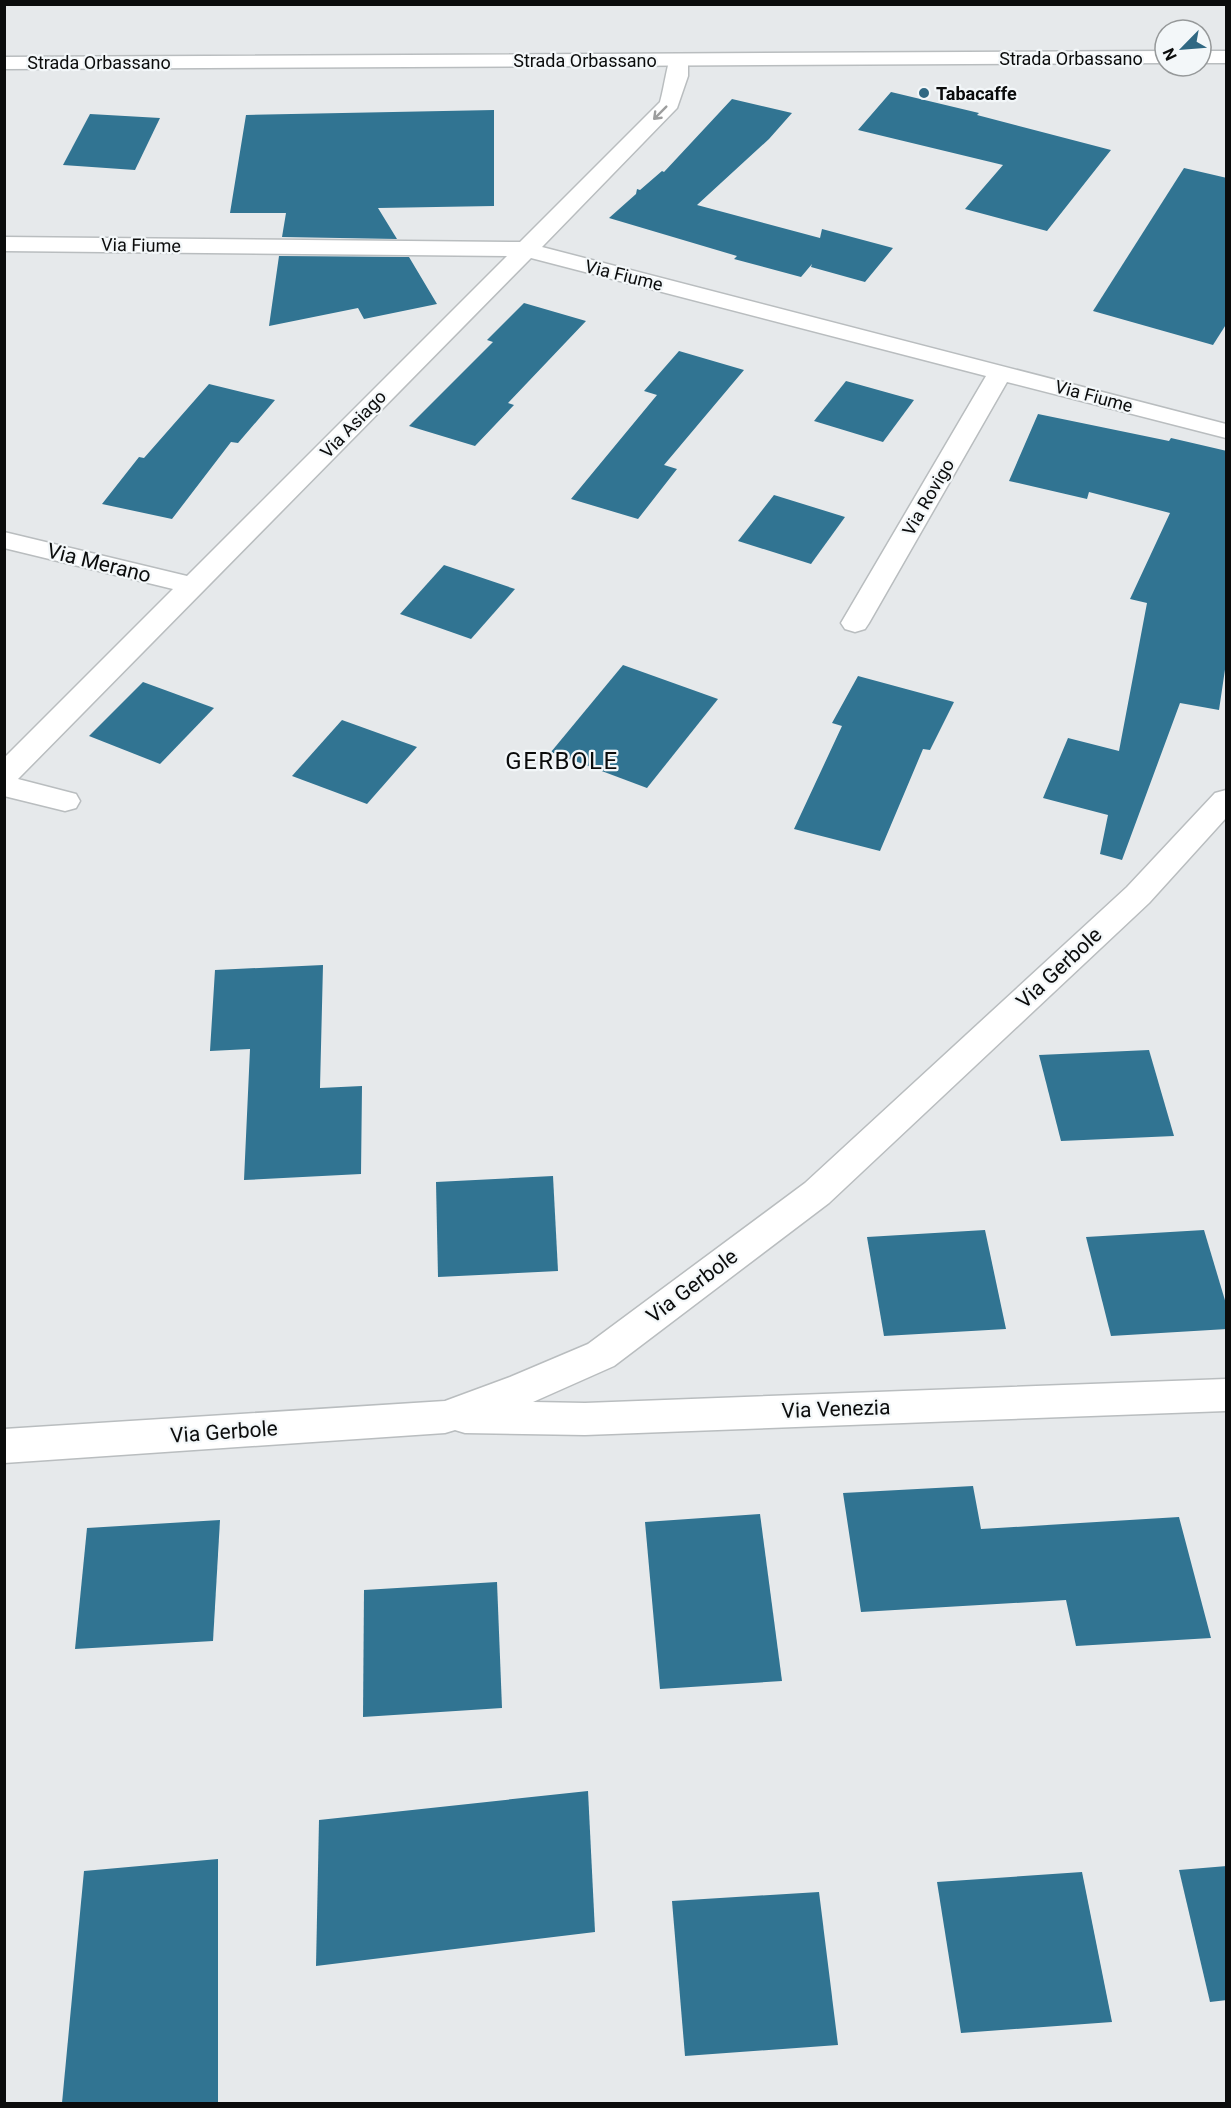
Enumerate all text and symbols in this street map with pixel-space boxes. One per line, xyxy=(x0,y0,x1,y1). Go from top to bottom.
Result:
north arrow xyxy=(1153,18,1213,78)
text: N xyxy=(1159,45,1181,63)
street label: Strada Orbassano xyxy=(999,48,1143,69)
street label: Strada Orbassano xyxy=(513,50,657,71)
street label: Strada Orbassano xyxy=(27,52,171,73)
place label: Tabacaffe xyxy=(936,83,1017,104)
marker: Tabacaffe xyxy=(917,86,931,100)
one-way arrow xyxy=(653,106,668,121)
street label: Via Fiume xyxy=(101,234,181,256)
street label: Via Fiume xyxy=(583,255,665,295)
street label: Via Fiume xyxy=(1053,376,1135,416)
street label: Via Asiago xyxy=(316,386,390,462)
street label: Via Rovigo xyxy=(898,455,958,539)
street label: Via Merano xyxy=(45,538,153,588)
district label: GERBOLE xyxy=(505,747,619,775)
street label: Via Gerbole xyxy=(1011,923,1107,1013)
street label: Via Gerbole xyxy=(642,1244,742,1328)
street label: Via Venezia xyxy=(781,1395,891,1423)
street label: Via Gerbole xyxy=(169,1416,279,1448)

